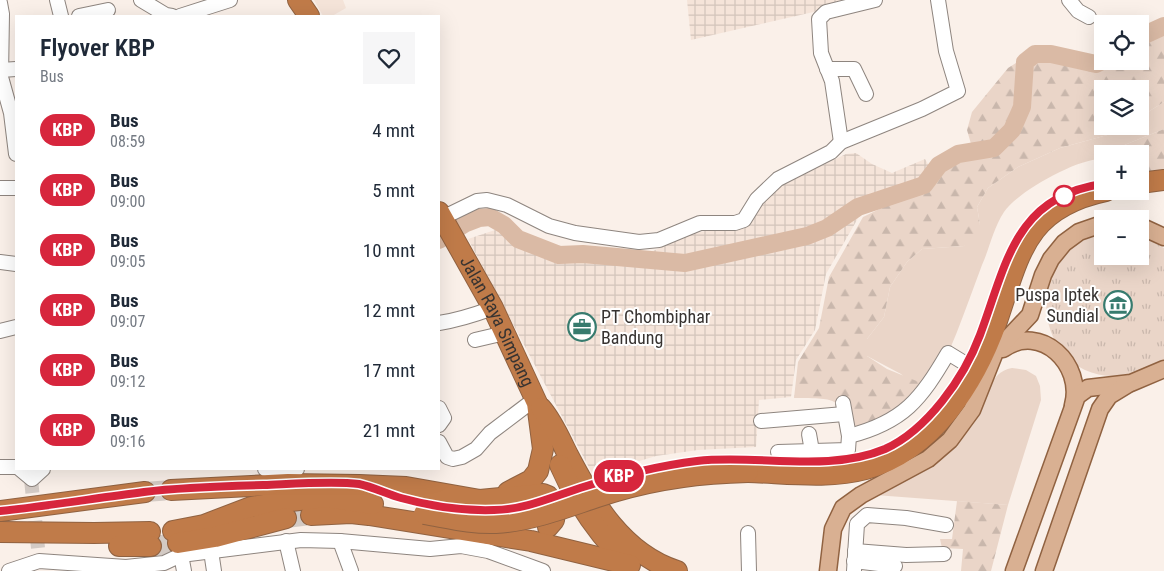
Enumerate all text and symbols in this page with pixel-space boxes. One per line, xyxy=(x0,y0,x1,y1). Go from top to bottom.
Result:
map controls xyxy=(1094,15,1149,265)
button: locate xyxy=(1094,15,1149,70)
button: heart xyxy=(363,32,415,84)
text: Flyover KBP xyxy=(40,34,155,62)
text: Bus xyxy=(40,67,64,86)
button: layers xyxy=(1094,80,1149,135)
text: Bus xyxy=(110,109,139,132)
text: KBP xyxy=(52,119,83,140)
text: 4 mnt xyxy=(372,119,415,142)
text: 08:59 xyxy=(110,132,145,151)
button: + xyxy=(1094,145,1149,200)
text: Bus xyxy=(110,169,139,192)
text: KBP xyxy=(52,179,83,200)
text: 5 mnt xyxy=(372,179,415,202)
unlabelled marker xyxy=(1053,185,1075,207)
text: 09:00 xyxy=(110,192,145,211)
button: − xyxy=(1094,210,1149,265)
text: Bus xyxy=(110,229,139,252)
text: KBP xyxy=(52,239,83,260)
text: 10 mnt xyxy=(363,239,415,262)
text: 09:05 xyxy=(110,252,145,271)
street label: Jalan Raya Simpang xyxy=(456,252,539,390)
place label: Puspa Iptek Sundial xyxy=(1015,284,1099,326)
text: Bus xyxy=(110,289,139,312)
museum icon: Puspa Iptek Sundial xyxy=(1103,290,1133,320)
text: KBP xyxy=(52,299,83,320)
text: 12 mnt xyxy=(363,299,415,322)
place label: PT Chombiphar Bandung xyxy=(601,306,711,348)
text: 09:07 xyxy=(110,312,145,331)
office icon: PT Chombiphar Bandung xyxy=(567,312,597,342)
text: Bus xyxy=(110,349,139,372)
text: KBP xyxy=(52,359,83,380)
text: 17 mnt xyxy=(363,359,415,382)
text: 09:12 xyxy=(110,372,145,391)
text: Bus xyxy=(110,409,139,432)
text: KBP xyxy=(52,419,83,440)
text: 21 mnt xyxy=(363,419,415,442)
text: 09:16 xyxy=(110,432,145,451)
line badge: KBP xyxy=(590,460,648,492)
text: KBP xyxy=(604,465,634,486)

